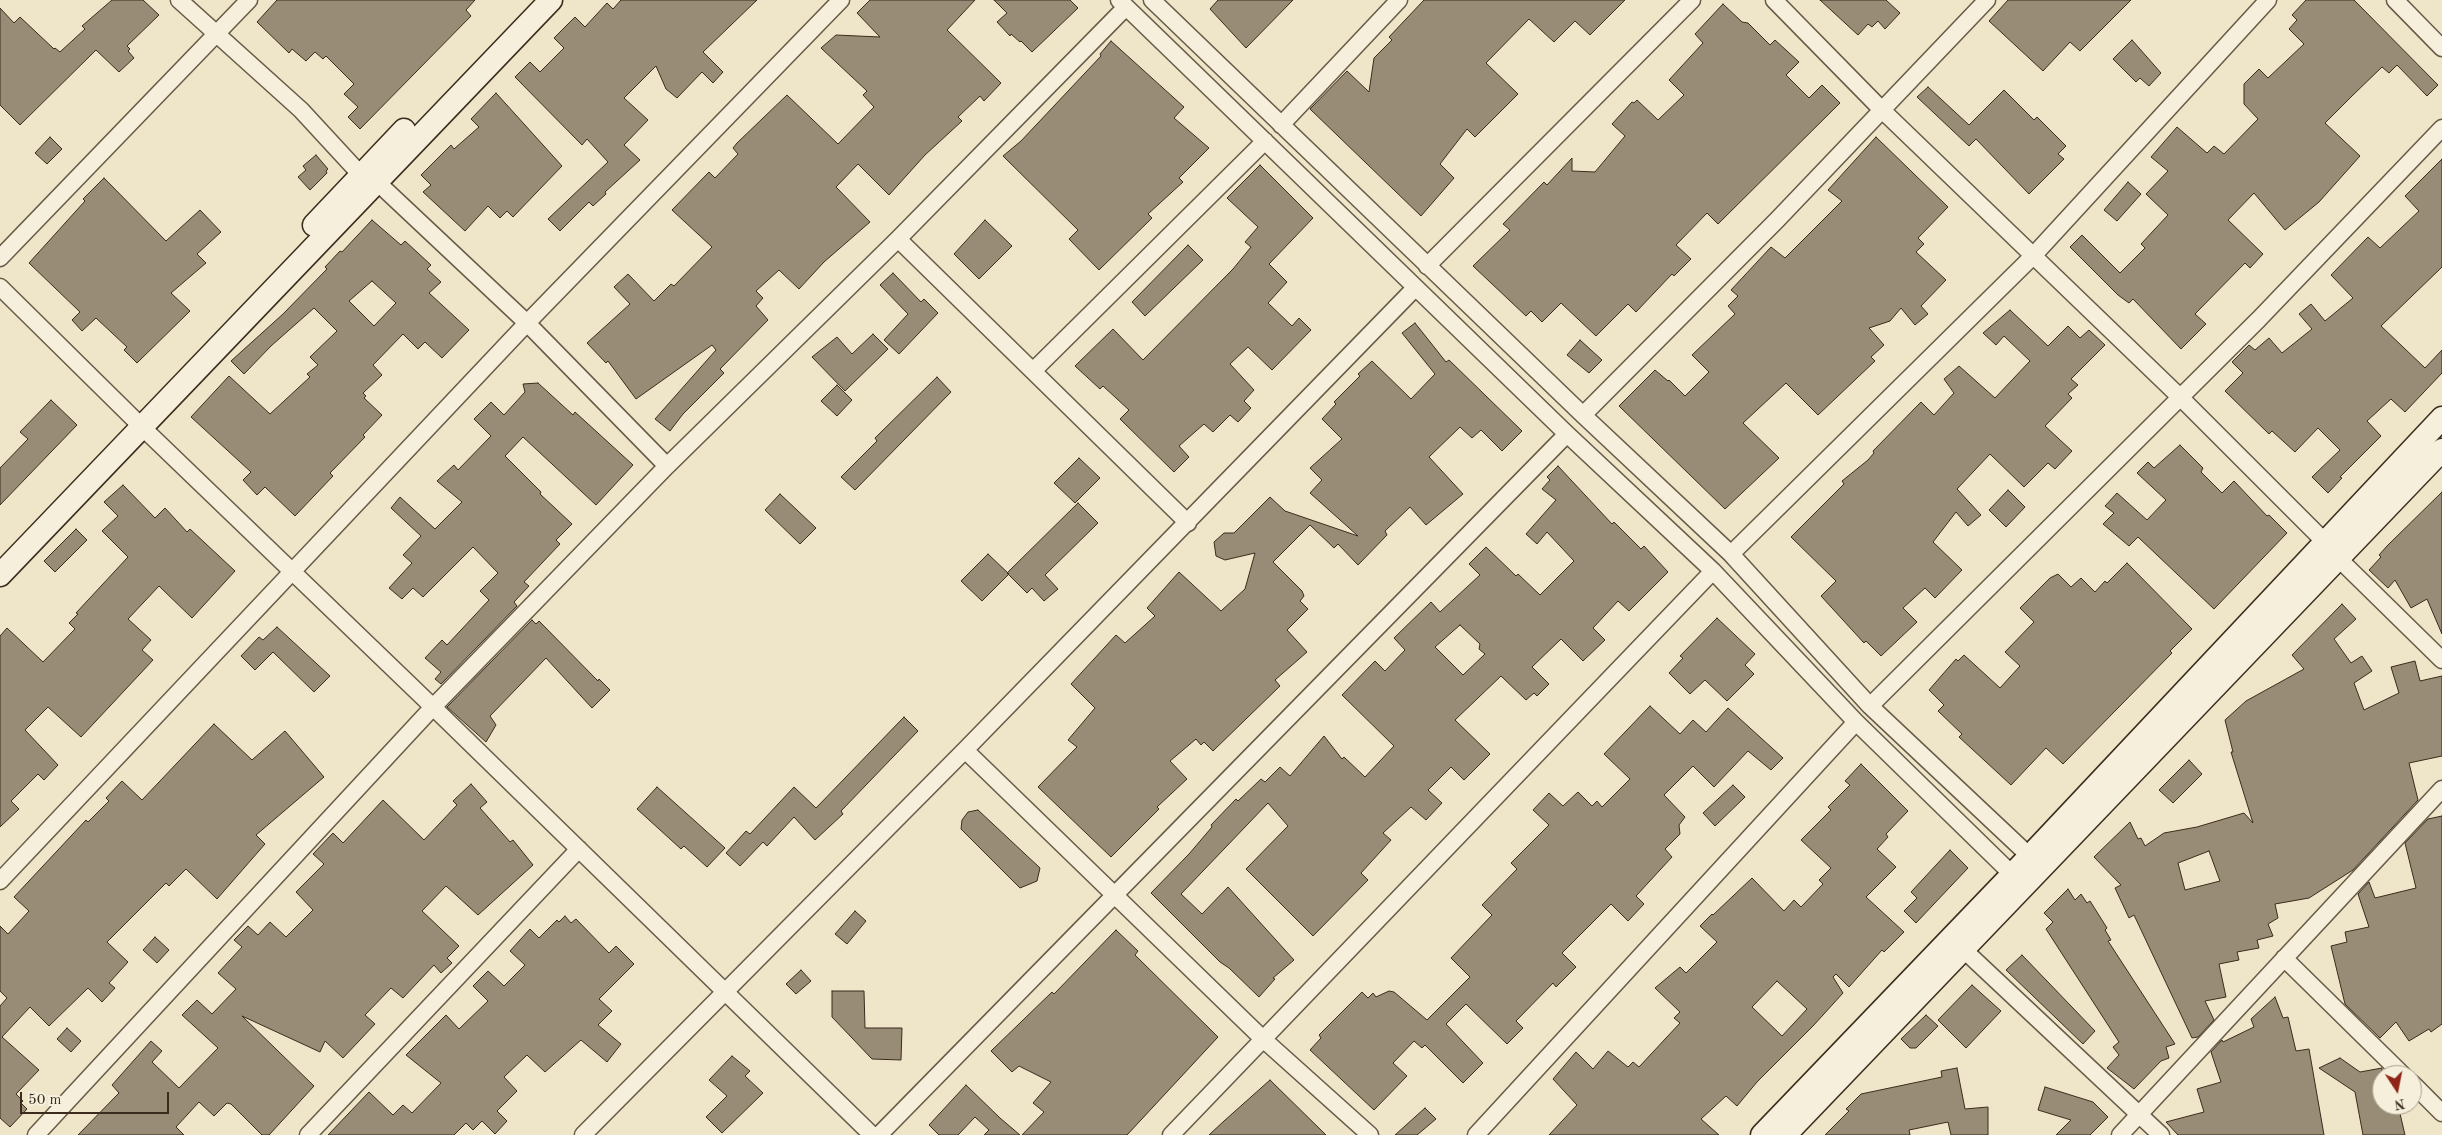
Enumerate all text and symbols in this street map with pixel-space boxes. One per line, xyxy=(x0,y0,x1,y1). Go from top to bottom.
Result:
north arrow xyxy=(2372,1065,2422,1115)
scale bar xyxy=(22,1082,171,1114)
text: 50 m xyxy=(28,1093,62,1108)
text: N xyxy=(2393,1096,2406,1112)

